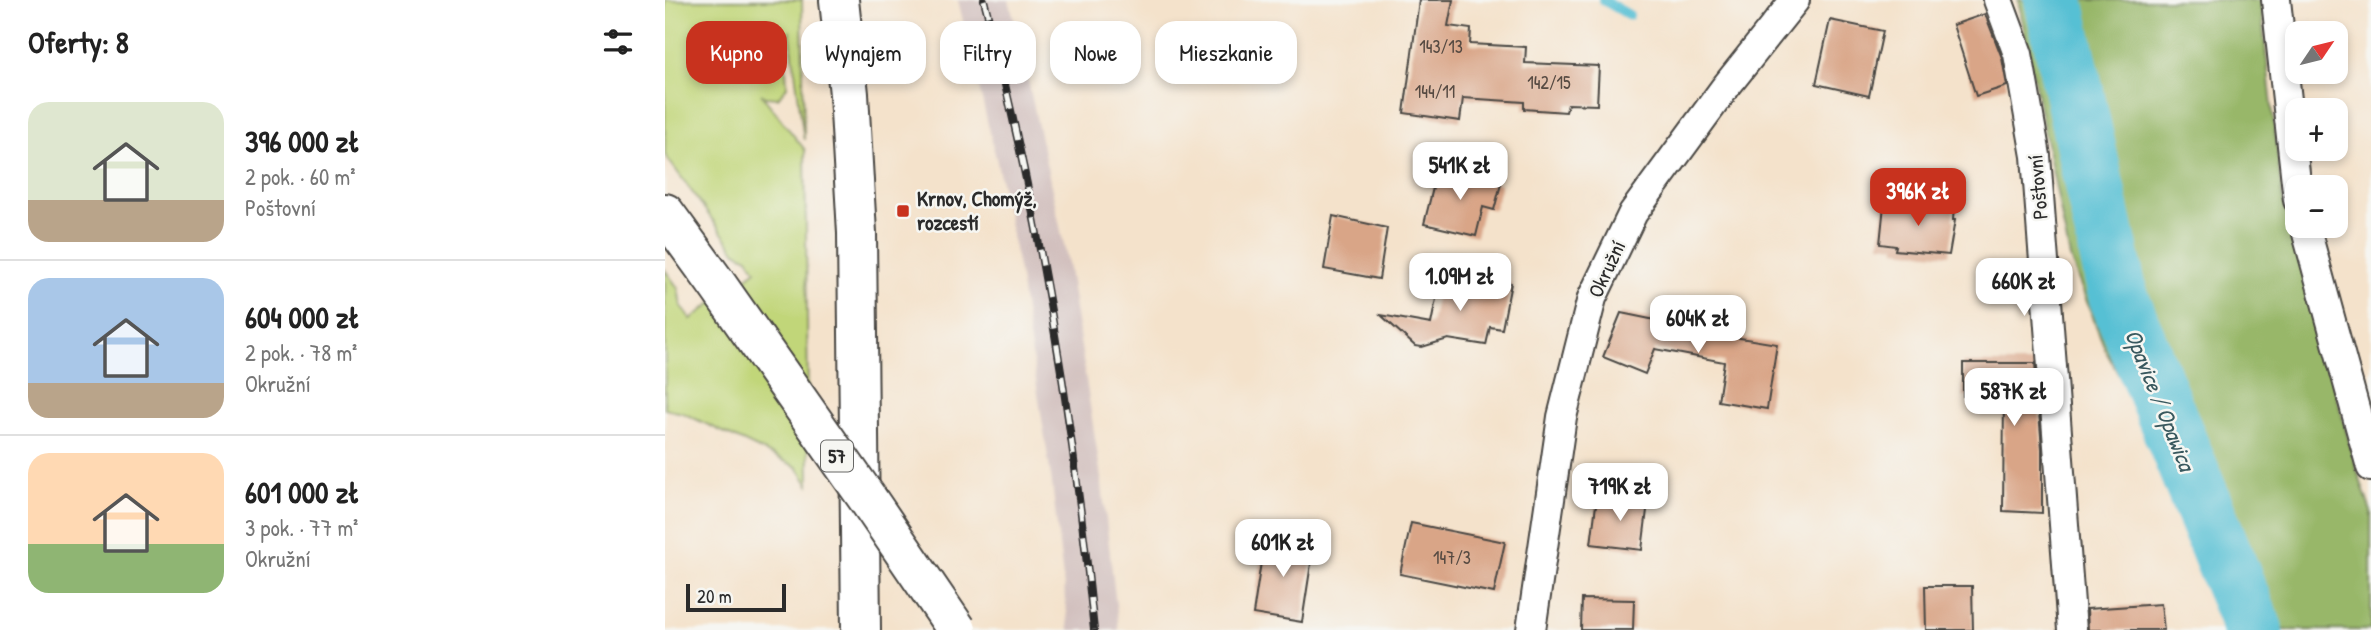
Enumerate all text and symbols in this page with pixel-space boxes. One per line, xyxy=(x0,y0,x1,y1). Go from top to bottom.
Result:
chip: Kupno xyxy=(686,21,787,84)
chip: Wynajem xyxy=(801,21,926,84)
chip: Filtry xyxy=(940,21,1036,84)
chip: Nowe xyxy=(1050,21,1141,84)
chip: Mieszkanie xyxy=(1155,21,1297,84)
north arrow xyxy=(2285,21,2349,84)
map controls xyxy=(2285,21,2348,238)
text: Oferty: 8 xyxy=(28,22,129,62)
icon: filters xyxy=(599,23,637,61)
house number: 143/13 xyxy=(1419,34,1463,59)
house number: 142/15 xyxy=(1527,70,1571,95)
house number: 144/11 xyxy=(1415,79,1455,104)
button: + xyxy=(2285,98,2348,161)
text: 396 000 zł xyxy=(245,121,360,161)
icon: home xyxy=(84,130,168,214)
pin: 541K zł xyxy=(1395,142,1525,202)
text: 541K zł xyxy=(1429,149,1491,180)
street label: Poštovní xyxy=(2020,153,2055,221)
text: 2 pok. · 60 m² xyxy=(245,161,356,192)
pin: 396K zł xyxy=(1853,168,1983,228)
text: 396K zł xyxy=(1886,175,1950,206)
button: − xyxy=(2285,175,2348,238)
place label: Krnov, Chomýž, rozcestí xyxy=(917,184,1037,237)
text: Poštovní xyxy=(245,192,316,223)
marker: Krnov, Chomýž, rozcestí xyxy=(895,203,911,219)
street label: Okružní xyxy=(1581,235,1632,302)
pin: 1.09M zł xyxy=(1388,254,1532,313)
pin: 660K zł xyxy=(1959,258,2089,318)
text: 1.09M zł xyxy=(1425,260,1495,291)
text: 660K zł xyxy=(1992,265,2056,296)
pin: 604K zł xyxy=(1633,296,1763,355)
text: 604 000 zł xyxy=(245,297,360,337)
text: 604K zł xyxy=(1666,302,1730,333)
icon: home xyxy=(84,306,168,390)
water label: Opavice / Opawica xyxy=(2117,325,2204,477)
text: 2 pok. · 78 m² xyxy=(245,337,357,368)
text: Okružní xyxy=(245,368,311,399)
pin: 587K zł xyxy=(1949,368,2079,428)
text: 587K zł xyxy=(1981,375,2047,406)
road number: 57 xyxy=(821,440,853,471)
pin: 719K zł xyxy=(1555,463,1685,523)
text: 719K zł xyxy=(1588,470,1652,501)
text: 601 000 zł xyxy=(245,472,360,512)
icon: home xyxy=(84,481,168,565)
text: 3 pok. · 77 m² xyxy=(245,512,358,543)
pin: 601K zł xyxy=(1218,520,1348,579)
text: 601K zł xyxy=(1251,526,1315,557)
text: Okružní xyxy=(245,543,311,574)
house number: 147/3 xyxy=(1433,545,1471,570)
scale bar xyxy=(686,581,786,613)
text: 20 m xyxy=(697,583,732,609)

